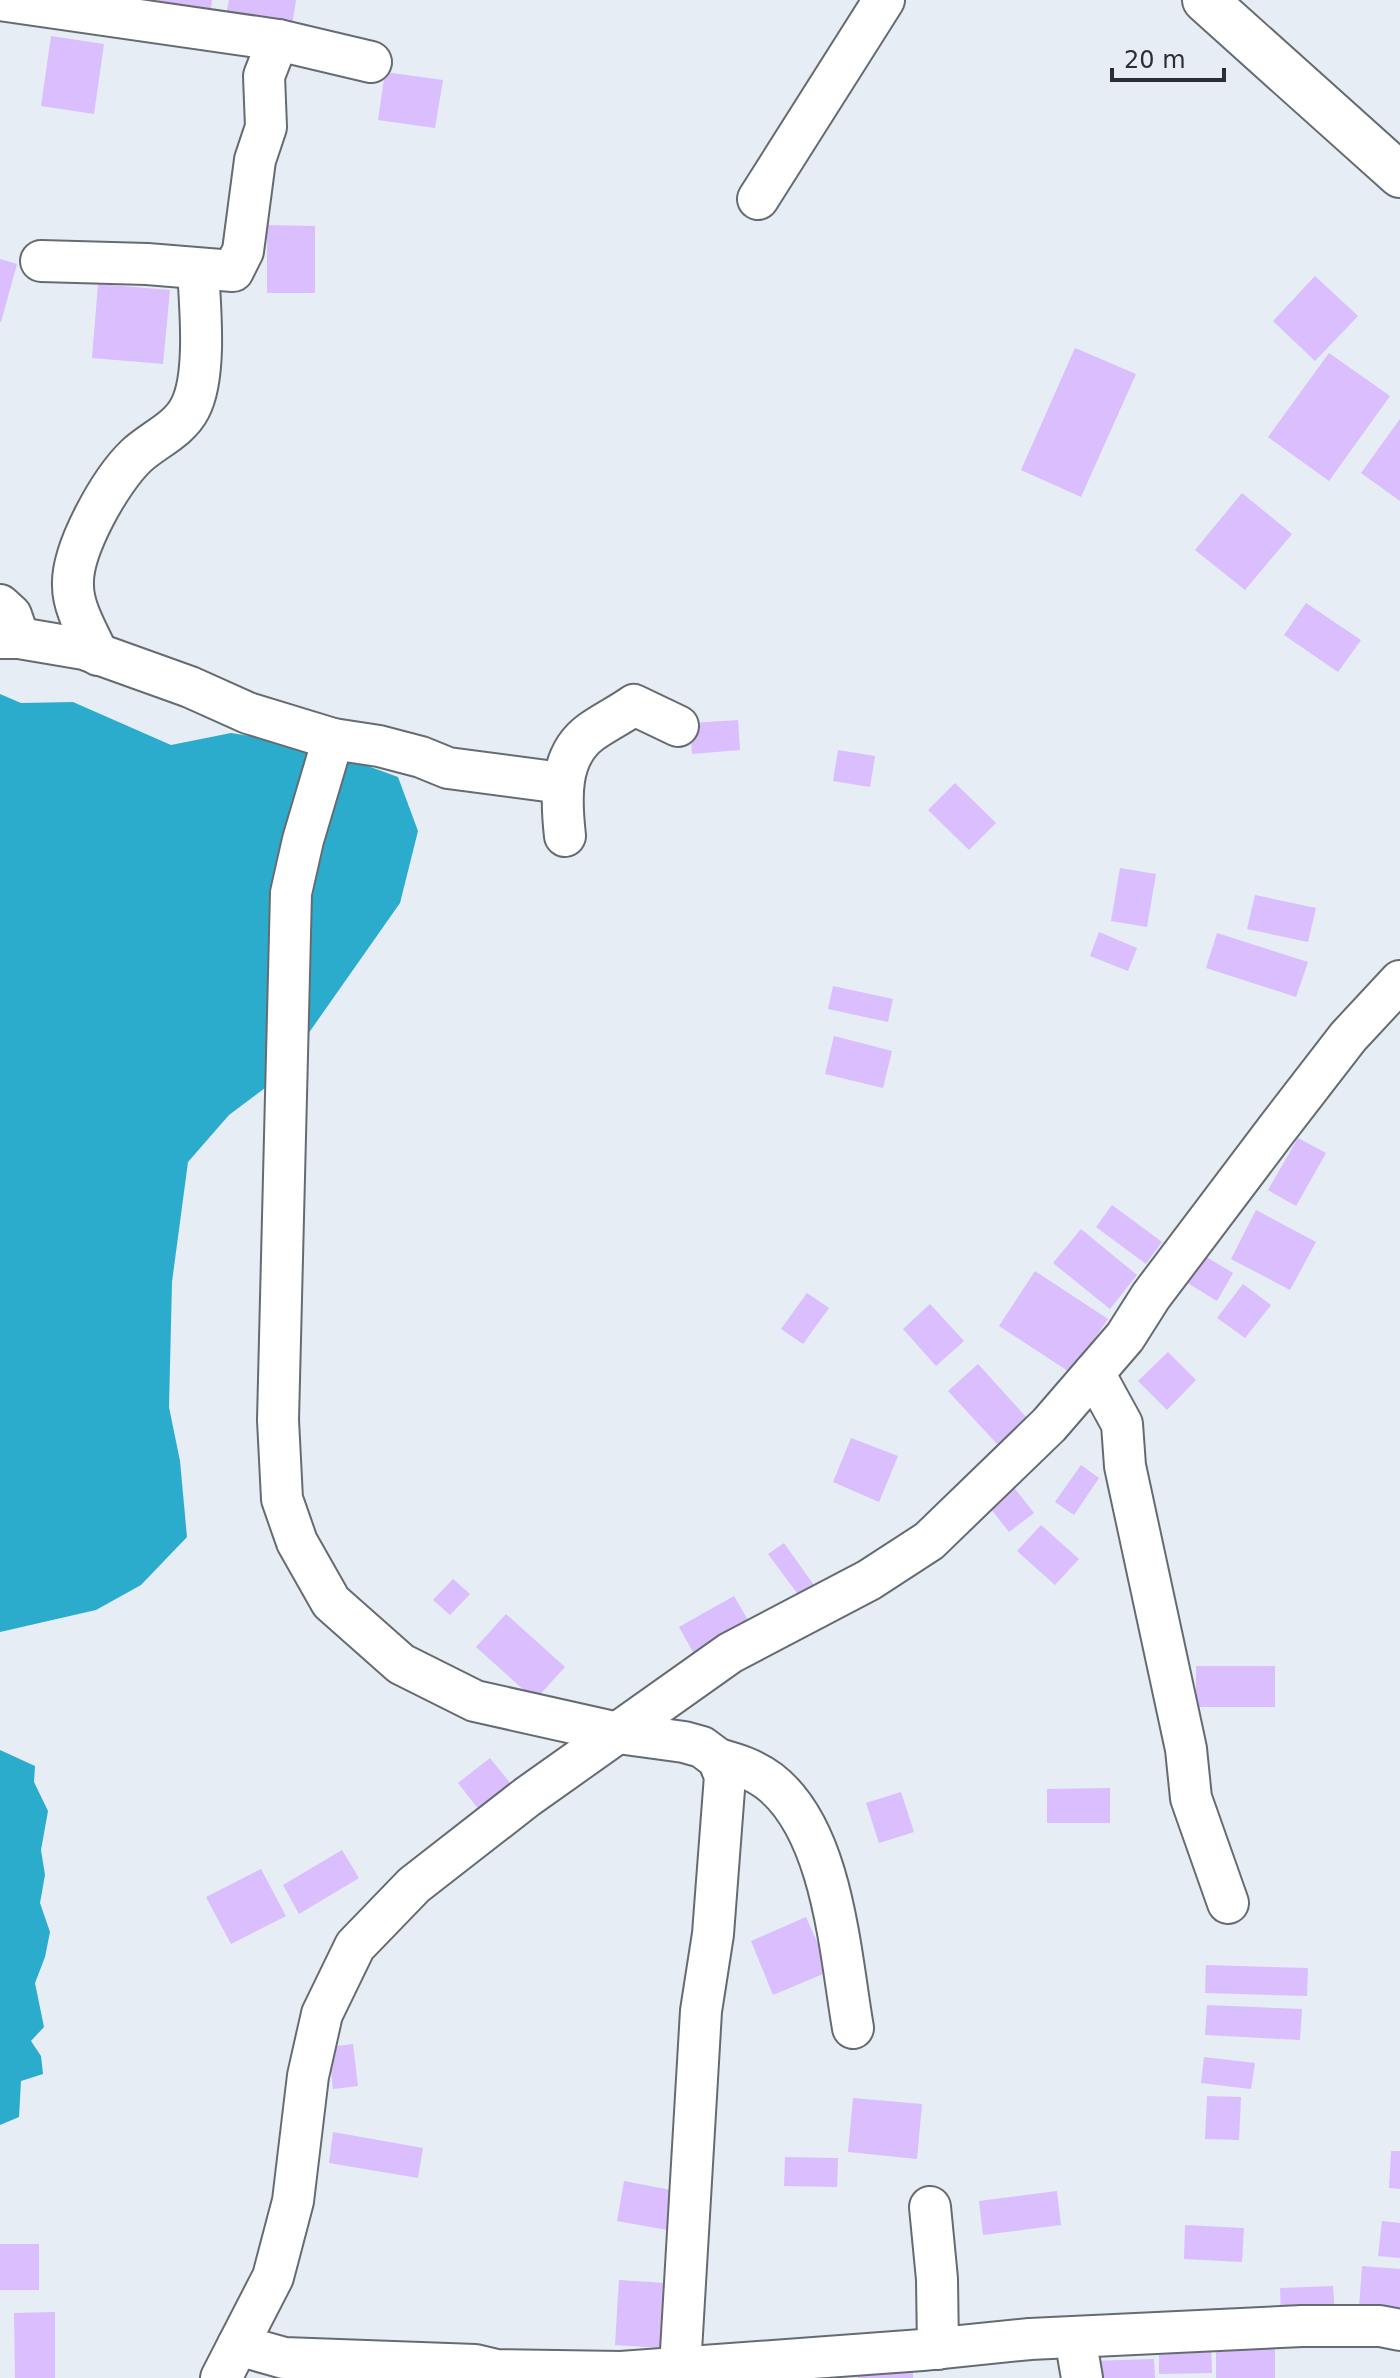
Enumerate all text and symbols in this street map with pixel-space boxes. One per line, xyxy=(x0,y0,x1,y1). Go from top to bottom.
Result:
scale bar xyxy=(1112,32,1224,82)
text: 20 m xyxy=(1124,46,1186,74)

